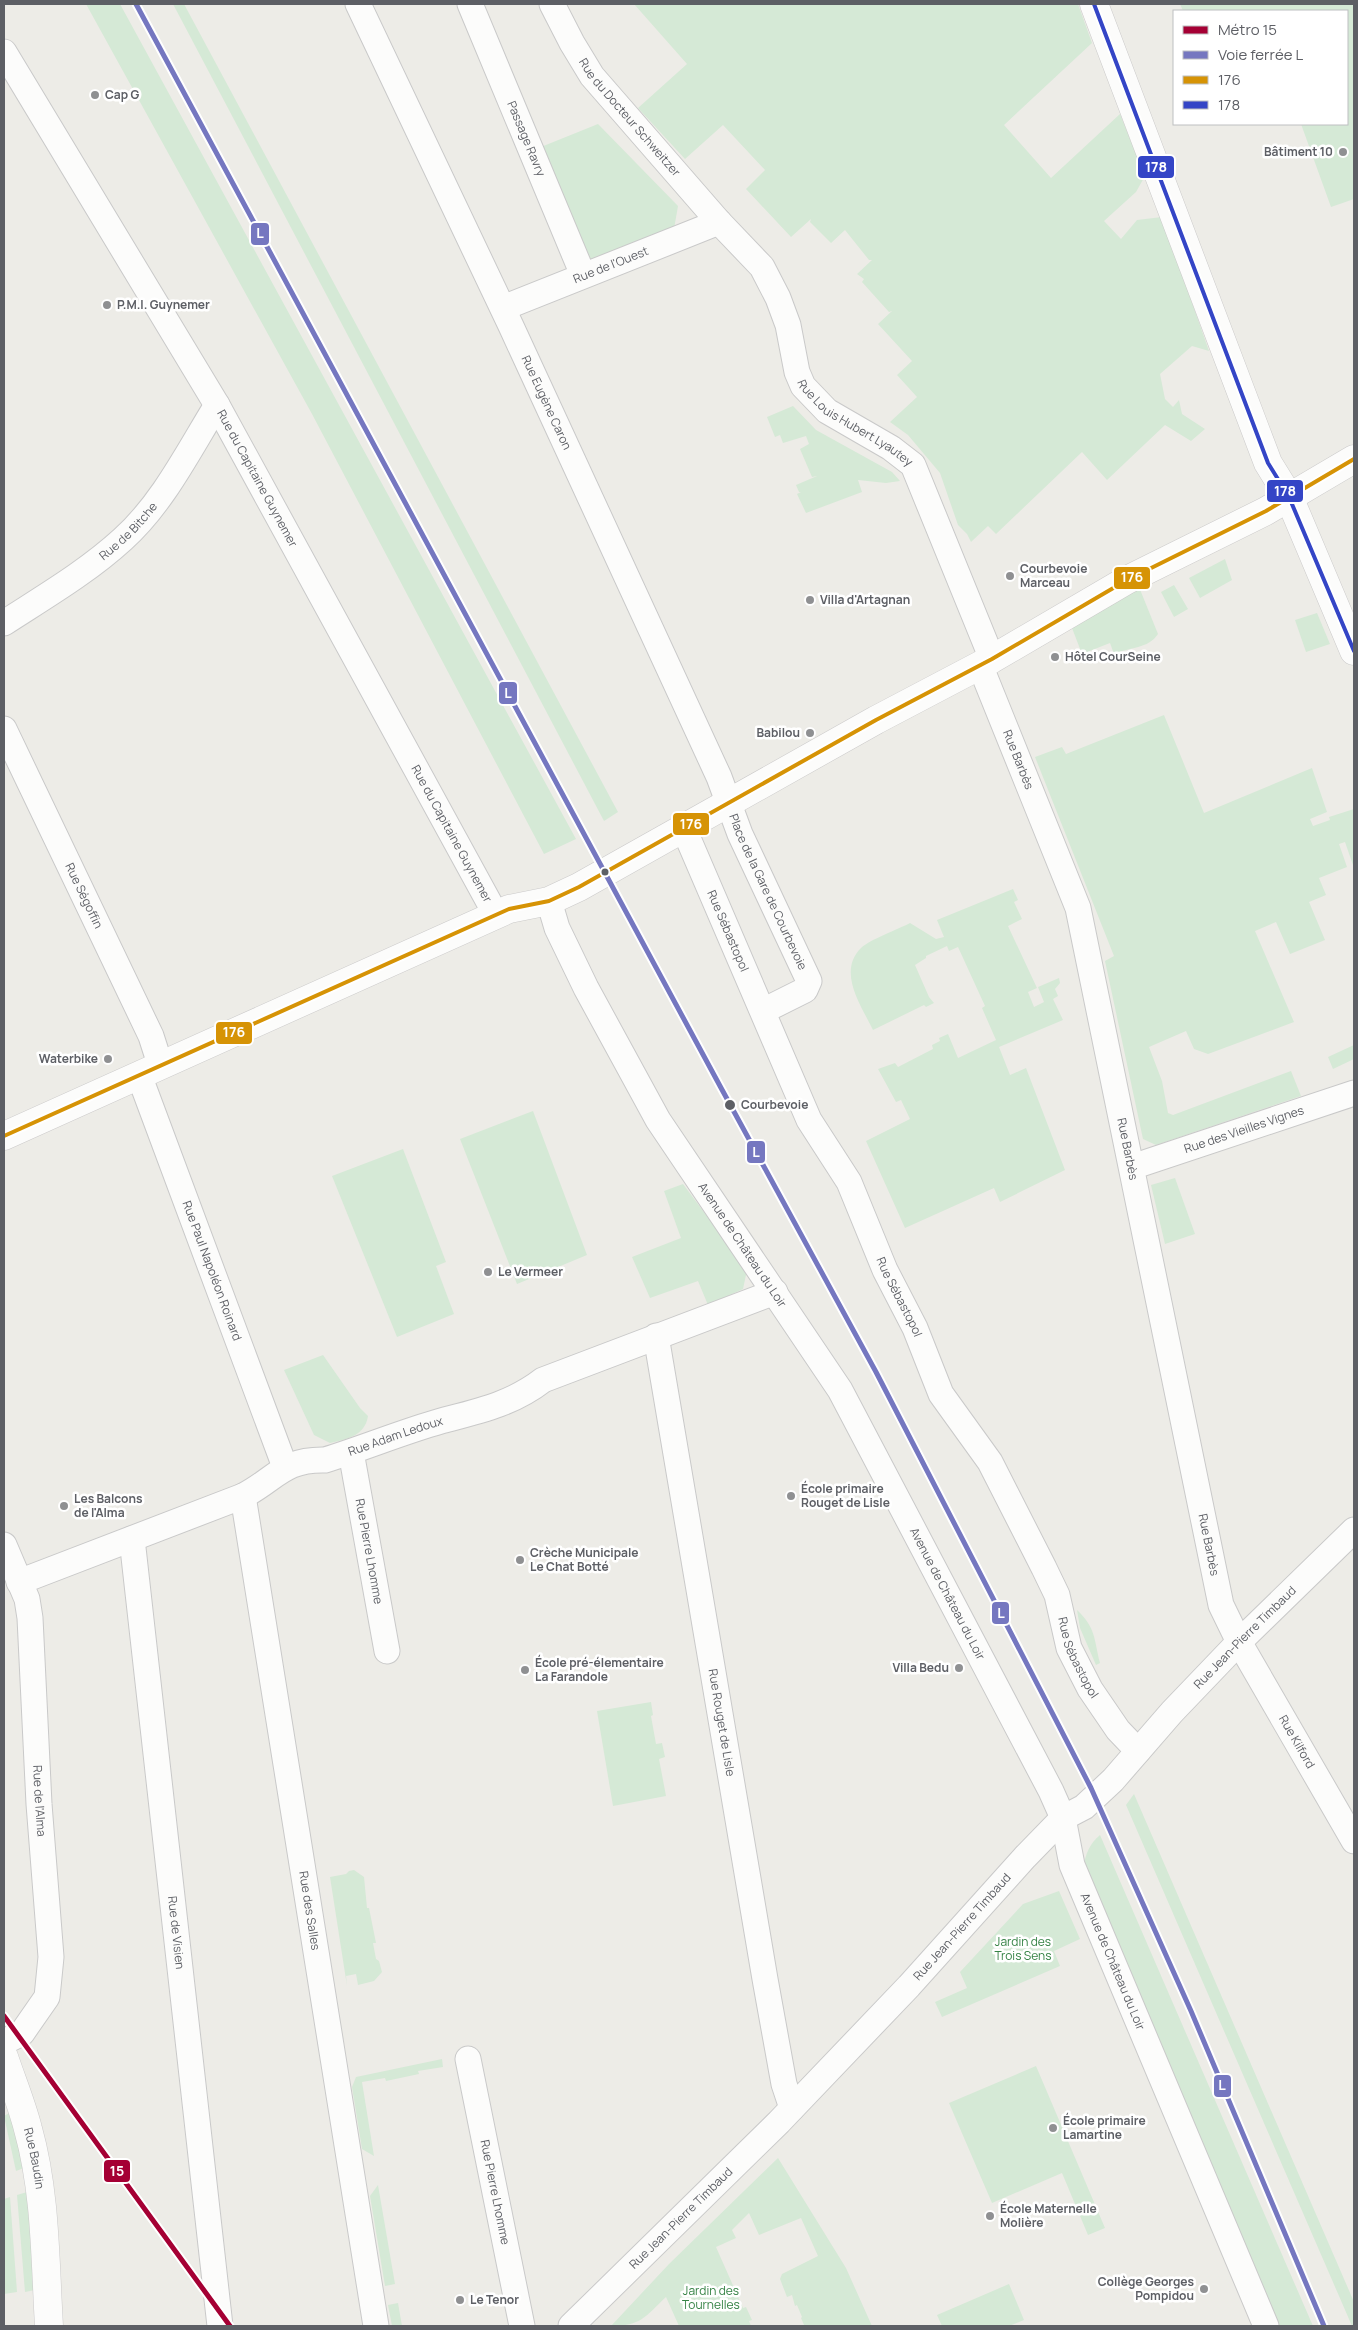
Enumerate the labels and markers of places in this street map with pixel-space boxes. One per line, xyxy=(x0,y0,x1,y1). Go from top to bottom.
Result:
place label: Cap G xyxy=(105,86,140,103)
marker: Cap G xyxy=(89,89,101,101)
place label: Bâtiment 10 xyxy=(1264,143,1333,160)
marker: Bâtiment 10 xyxy=(1337,146,1349,158)
place label: P.M.I. Guynemer xyxy=(117,296,210,313)
marker: P.M.I. Guynemer xyxy=(101,299,113,311)
place label: Courbevoie Marceau xyxy=(1020,560,1087,591)
marker: Courbevoie Marceau xyxy=(1004,570,1016,582)
place label: Villa d'Artagnan xyxy=(820,591,910,608)
marker: Villa d'Artagnan xyxy=(804,594,816,606)
place label: Hôtel CourSeine xyxy=(1065,648,1161,665)
marker: Hôtel CourSeine xyxy=(1049,651,1061,663)
place label: Babilou xyxy=(756,724,800,741)
marker: Babilou xyxy=(804,727,816,739)
unlabelled marker xyxy=(600,867,610,877)
place label: Waterbike xyxy=(39,1050,98,1067)
marker: Waterbike xyxy=(102,1053,114,1065)
place label: Courbevoie xyxy=(741,1096,808,1113)
marker: Courbevoie xyxy=(723,1098,737,1112)
place label: Le Vermeer xyxy=(498,1263,563,1280)
marker: Le Vermeer xyxy=(482,1266,494,1278)
place label: École primaire Rouget de Lisle xyxy=(801,1480,890,1511)
place label: Les Balcons de l'Alma xyxy=(74,1490,143,1521)
marker: École primaire Rouget de Lisle xyxy=(785,1490,797,1502)
marker: Les Balcons de l'Alma xyxy=(58,1500,70,1512)
place label: Crèche Municipale Le Chat Botté xyxy=(530,1544,639,1575)
marker: Crèche Municipale Le Chat Botté xyxy=(514,1554,526,1566)
place label: École pré-élementaire La Farandole xyxy=(535,1654,664,1685)
place label: Villa Bedu xyxy=(892,1659,949,1676)
marker: Villa Bedu xyxy=(953,1662,965,1674)
marker: École pré-élementaire La Farandole xyxy=(519,1664,531,1676)
place label: École primaire Lamartine xyxy=(1063,2112,1146,2143)
marker: École primaire Lamartine xyxy=(1047,2122,1059,2134)
place label: École Maternelle Molière xyxy=(1000,2200,1097,2231)
marker: École Maternelle Molière xyxy=(984,2210,996,2222)
place label: Collège Georges Pompidou xyxy=(1098,2273,1194,2304)
marker: Collège Georges Pompidou xyxy=(1198,2283,1210,2295)
place label: Le Tenor xyxy=(470,2291,519,2308)
marker: Le Tenor xyxy=(454,2294,466,2306)

